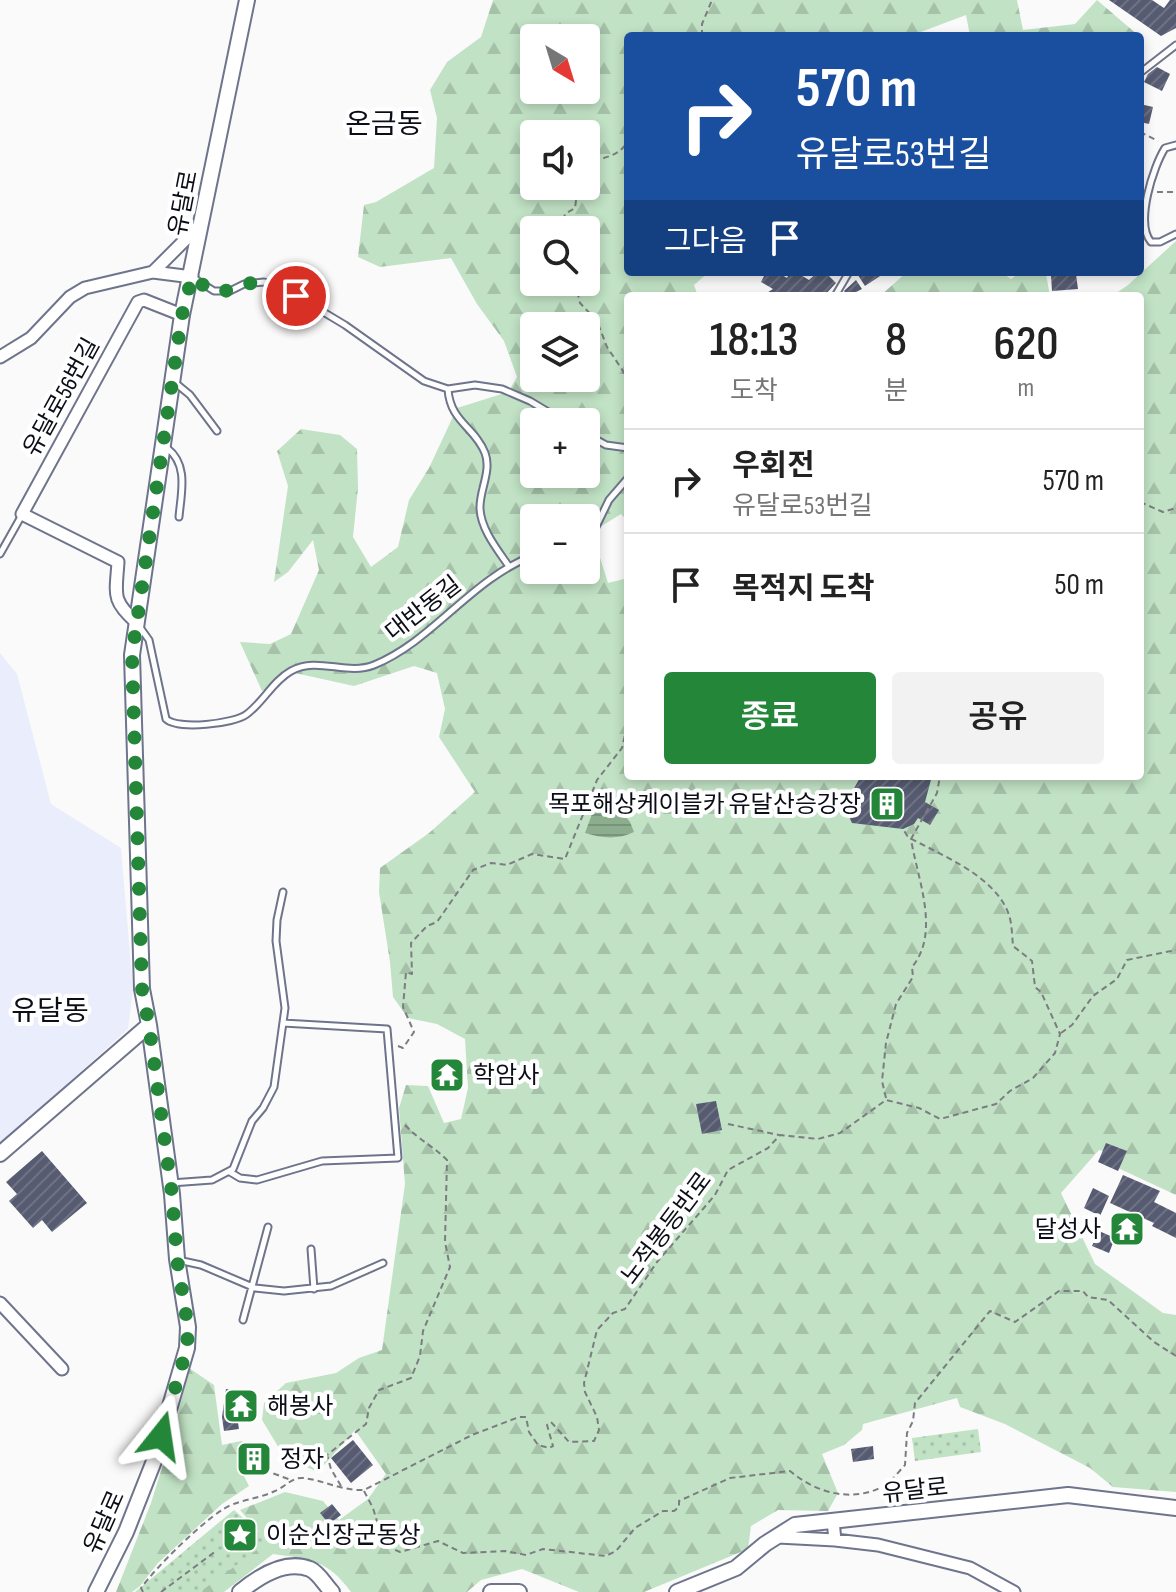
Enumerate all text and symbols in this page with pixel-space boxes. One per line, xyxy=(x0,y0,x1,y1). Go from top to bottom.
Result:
north arrow xyxy=(520,24,600,104)
map controls xyxy=(520,24,600,584)
text: 570 m xyxy=(796,56,917,123)
icon: right xyxy=(664,64,768,168)
district label: 온금동 xyxy=(345,108,423,141)
button: sound xyxy=(520,120,600,200)
text: 유달로53번길 xyxy=(796,134,991,177)
street label: 유달로 xyxy=(163,168,204,238)
button: search xyxy=(520,216,600,296)
icon: arrive xyxy=(763,216,807,260)
text: 그다음 xyxy=(664,224,747,260)
pin xyxy=(262,262,330,330)
icon: arrive xyxy=(274,274,318,318)
button: layers xyxy=(520,312,600,392)
text: 18:13 xyxy=(710,312,798,369)
text: 8 xyxy=(885,312,907,369)
text: 620 xyxy=(993,316,1058,373)
street label: 유달로56번길 xyxy=(17,333,106,461)
text: m xyxy=(1018,373,1034,404)
text: 도착 xyxy=(730,376,778,407)
text: 분 xyxy=(884,376,908,407)
button: + xyxy=(520,408,600,488)
text: 우회전 xyxy=(732,448,815,484)
icon: right xyxy=(664,459,708,503)
text: 570 m xyxy=(1043,463,1104,499)
text: 유달로53번길 xyxy=(732,491,873,522)
button: − xyxy=(520,504,600,584)
icon: arrive xyxy=(664,563,708,607)
text: 50 m xyxy=(1055,567,1104,603)
street label: 대반동길 xyxy=(380,570,467,647)
text: 목적지 도착 xyxy=(732,571,875,607)
button: 종료 xyxy=(664,672,876,764)
button: 공유 xyxy=(892,672,1104,764)
building icon: 목포해상케이블카 유달산승강장 xyxy=(868,785,906,823)
place label: 목포해상케이블카 유달산승강장 xyxy=(548,790,861,819)
district label: 유달동 xyxy=(11,995,89,1028)
temple icon: 학암사 xyxy=(428,1056,466,1094)
place label: 학암사 xyxy=(473,1061,539,1090)
street label: 노적봉등반로 xyxy=(615,1167,718,1290)
temple icon: 달성사 xyxy=(1108,1210,1146,1248)
place label: 달성사 xyxy=(1035,1215,1101,1244)
temple icon: 해봉사 xyxy=(222,1387,260,1425)
place label: 해봉사 xyxy=(267,1392,333,1421)
position arrow xyxy=(119,1394,203,1478)
building icon: 정자 xyxy=(235,1440,273,1478)
place label: 정자 xyxy=(280,1445,324,1474)
street label: 유달로 xyxy=(881,1473,950,1508)
street label: 유달로 xyxy=(78,1486,131,1558)
place icon: 이순신장군동상 xyxy=(221,1516,259,1554)
place label: 이순신장군동상 xyxy=(266,1521,421,1550)

